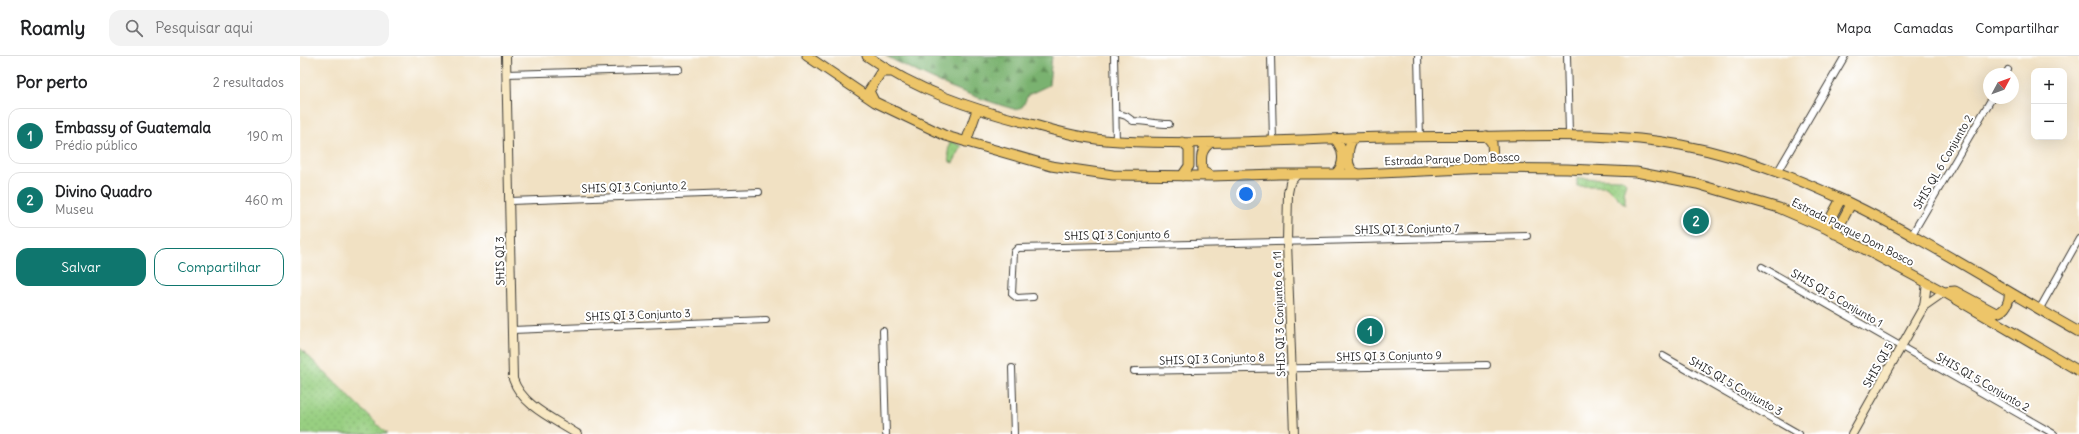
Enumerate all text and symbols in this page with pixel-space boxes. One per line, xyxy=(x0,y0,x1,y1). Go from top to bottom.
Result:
search box xyxy=(109,10,389,46)
text: Roamly xyxy=(20,16,85,40)
icon: search xyxy=(123,17,145,39)
text: Pesquisar aqui xyxy=(155,18,253,37)
text: Mapa xyxy=(1836,19,1871,37)
text: Camadas xyxy=(1893,19,1953,37)
text: Compartilhar xyxy=(1975,19,2059,37)
north arrow xyxy=(1983,68,2019,104)
map controls xyxy=(2031,68,2067,140)
button: + xyxy=(2031,68,2067,104)
text: Por perto xyxy=(16,71,87,93)
text: 2 resultados xyxy=(213,74,284,91)
button: − xyxy=(2031,104,2067,140)
street label: SHIS QL 6 Conjunto 2 xyxy=(1910,112,1976,212)
text: Embassy of Guatemala xyxy=(55,118,211,137)
text: 1 xyxy=(27,128,33,145)
text: 190 m xyxy=(247,128,283,145)
text: Prédio público xyxy=(55,137,138,154)
street label: Estrada Parque Dom Bosco xyxy=(1384,150,1520,168)
street label: SHIS QI 3 Conjunto 2 xyxy=(581,178,687,196)
text: Divino Quadro xyxy=(55,182,152,201)
your location xyxy=(1236,184,1256,204)
text: 2 xyxy=(26,192,34,209)
text: 460 m xyxy=(245,192,283,209)
street label: Estrada Parque Dom Bosco xyxy=(1789,195,1917,269)
text: Museu xyxy=(55,201,94,218)
pin: 2 xyxy=(1683,206,1709,236)
street label: SHIS QI 3 Conjunto 7 xyxy=(1355,221,1460,237)
street label: SHIS QI 3 Conjunto 6 xyxy=(1064,227,1170,243)
street label: SHIS QI 3 xyxy=(493,236,507,286)
button: Salvar xyxy=(16,248,146,286)
button: Compartilhar xyxy=(154,248,284,286)
street label: SHIS QI 3 Conjunto 6 a 11 xyxy=(1270,251,1288,377)
street label: SHIS QI 5 Conjunto 1 xyxy=(1789,266,1885,330)
street label: SHIS QI 3 Conjunto 3 xyxy=(585,306,691,324)
pin: 1 xyxy=(1357,316,1383,346)
street label: SHIS QI 5 xyxy=(1860,340,1896,390)
street label: SHIS QI 3 Conjunto 9 xyxy=(1336,348,1442,364)
street label: SHIS QI 3 Conjunto 8 xyxy=(1159,350,1265,368)
street label: SHIS QI 5 Conjunto 2 xyxy=(1934,350,2032,414)
street label: SHIS QI 5 Conjunto 3 xyxy=(1687,354,1785,418)

